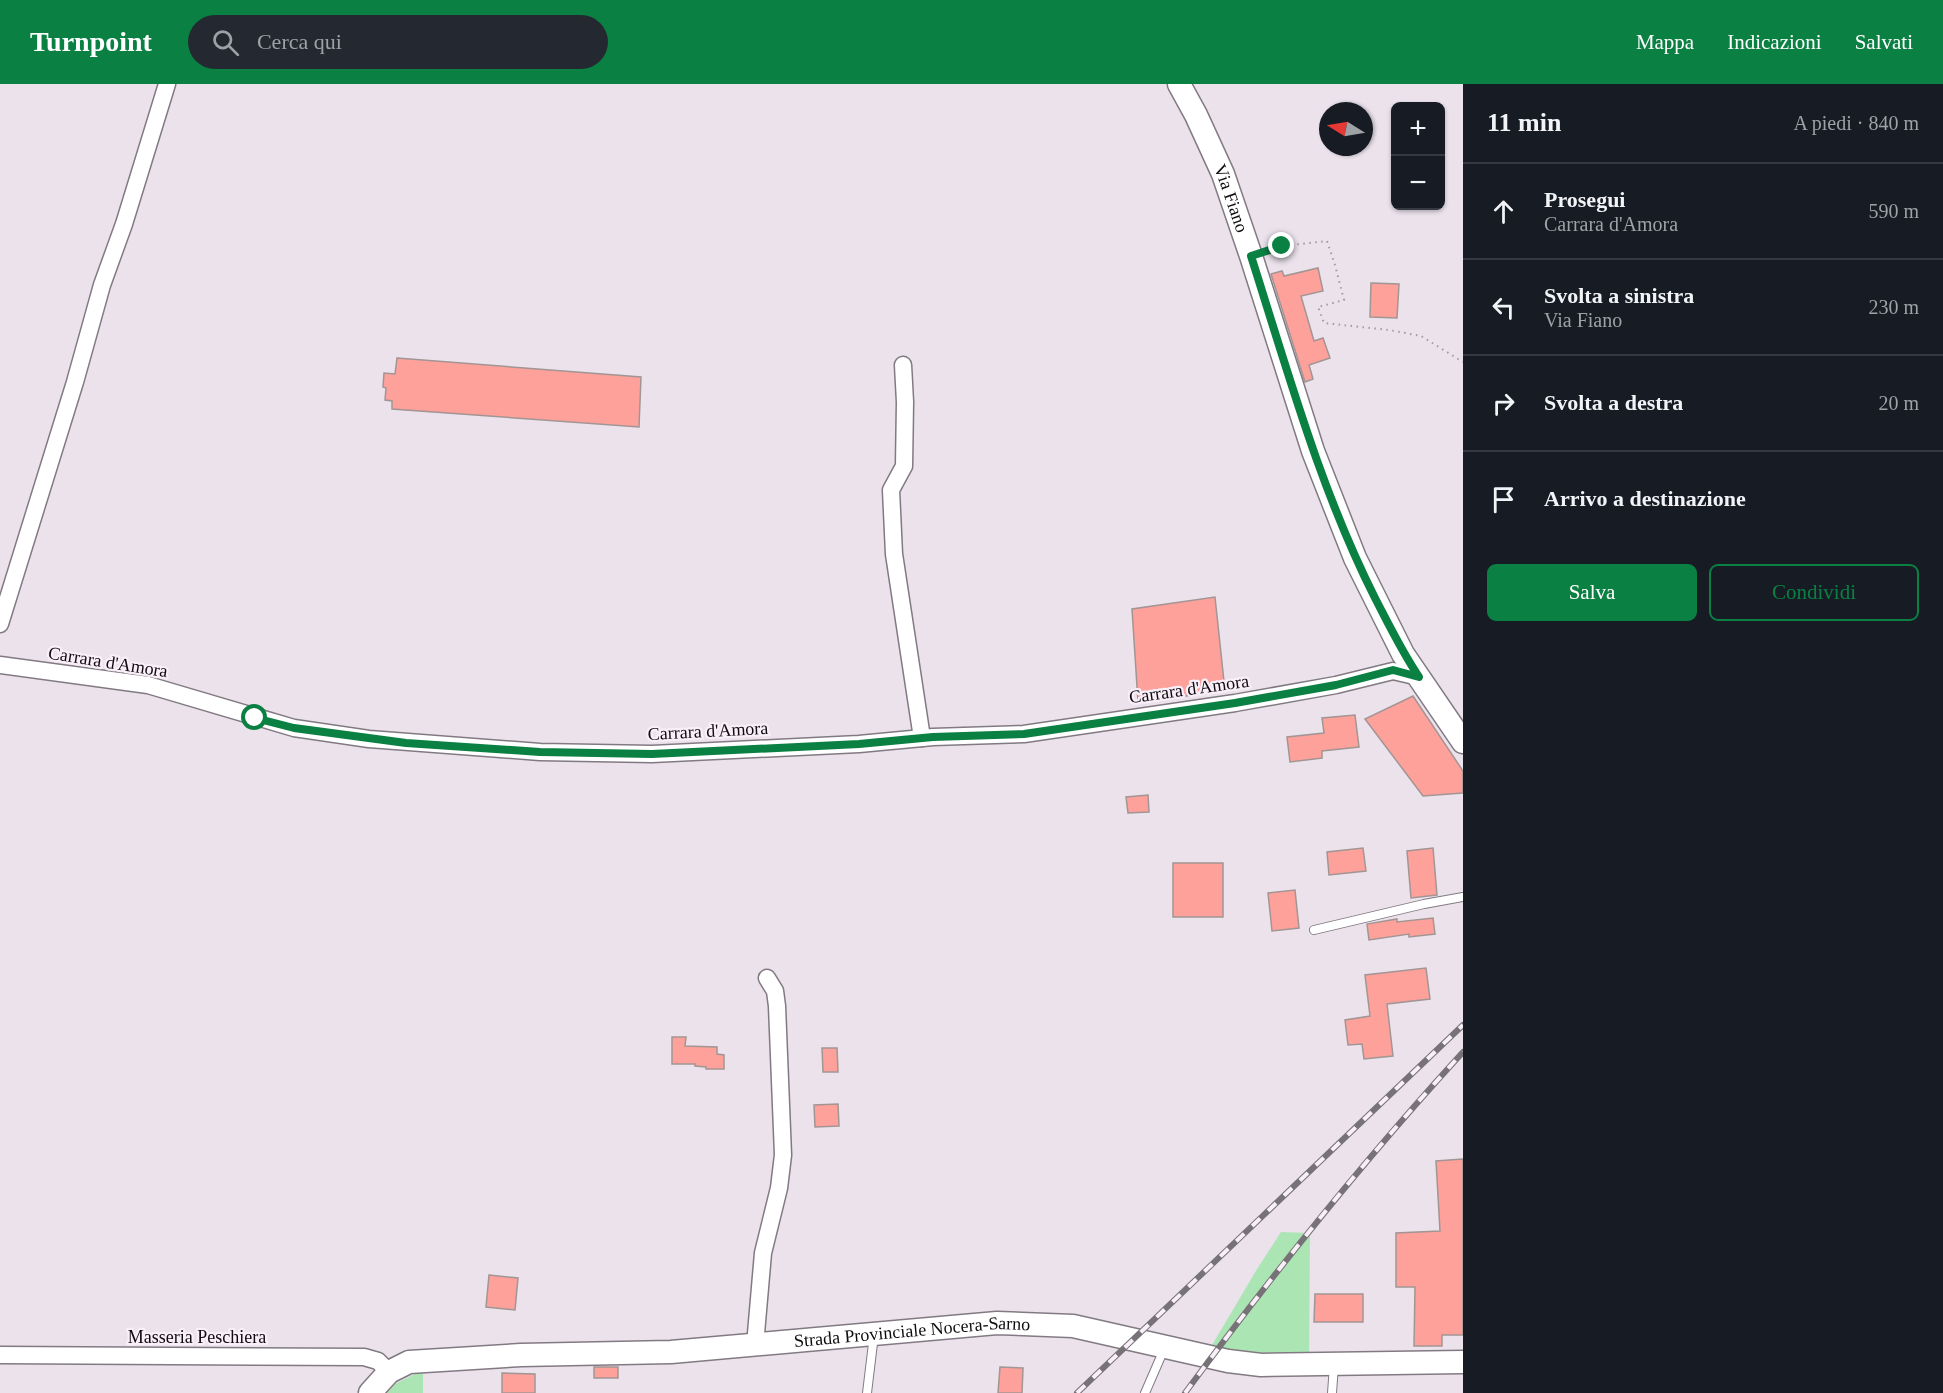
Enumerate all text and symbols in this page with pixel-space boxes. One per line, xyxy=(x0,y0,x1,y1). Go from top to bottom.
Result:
search box xyxy=(188,15,608,69)
text: Turnpoint xyxy=(30,26,152,57)
icon: search xyxy=(209,26,242,59)
text: Cerca qui xyxy=(257,29,342,54)
text: Mappa xyxy=(1636,30,1694,54)
text: Indicazioni xyxy=(1727,30,1822,54)
text: Salvati xyxy=(1855,30,1913,54)
north arrow xyxy=(1319,102,1373,156)
map controls xyxy=(1391,102,1445,210)
button: + xyxy=(1391,102,1445,156)
text: 11 min xyxy=(1487,108,1561,137)
text: A piedi · 840 m xyxy=(1793,112,1919,134)
button: − xyxy=(1391,156,1445,210)
street label: Via Fiano xyxy=(1210,161,1252,235)
text: Prosegui xyxy=(1544,187,1625,212)
icon: ahead xyxy=(1487,195,1520,228)
text: 590 m xyxy=(1868,200,1919,222)
text: Carrara d'Amora xyxy=(1544,213,1678,235)
route end xyxy=(1268,232,1294,258)
text: Svolta a sinistra xyxy=(1544,283,1694,308)
icon: left xyxy=(1487,291,1520,324)
text: 230 m xyxy=(1868,296,1919,318)
text: Via Fiano xyxy=(1544,309,1622,331)
icon: right xyxy=(1487,387,1520,420)
text: Svolta a destra xyxy=(1544,390,1683,415)
text: 20 m xyxy=(1878,392,1919,414)
icon: arrive xyxy=(1487,483,1520,516)
text: Arrivo a destinazione xyxy=(1544,486,1746,511)
button: Salva xyxy=(1487,564,1697,621)
button: Condividi xyxy=(1709,564,1919,621)
street label: Carrara d'Amora xyxy=(47,643,169,681)
street label: Carrara d'Amora xyxy=(1128,671,1250,707)
route start xyxy=(241,704,267,730)
street label: Carrara d'Amora xyxy=(647,718,769,744)
street label: Strada Provinciale Nocera-Sarno xyxy=(793,1313,1031,1351)
street label: Masseria Peschiera xyxy=(128,1327,266,1347)

